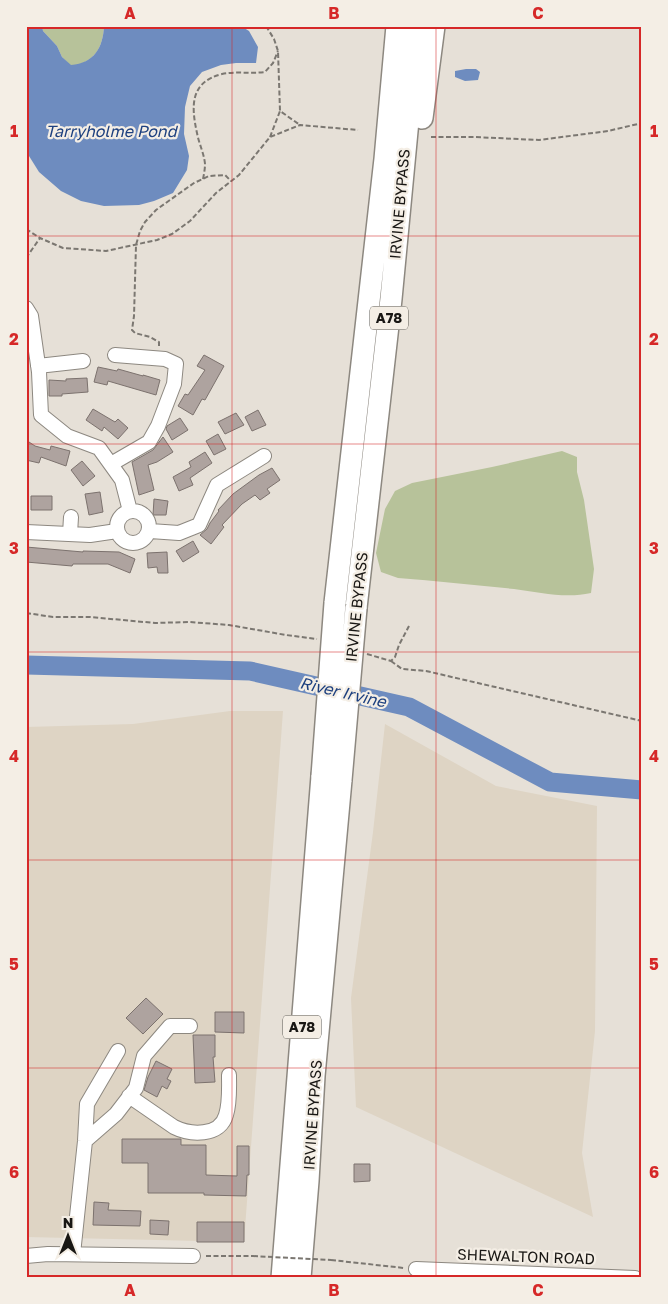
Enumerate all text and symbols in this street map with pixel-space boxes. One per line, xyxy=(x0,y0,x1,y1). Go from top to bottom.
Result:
text: A xyxy=(124,3,136,23)
text: B xyxy=(328,3,340,23)
text: C xyxy=(532,3,544,23)
text: 1 xyxy=(10,121,18,141)
water label: Tarryholme Pond xyxy=(45,121,179,141)
text: 1 xyxy=(650,121,658,141)
street label: IRVINE BYPASS xyxy=(385,148,413,260)
road number: A78 xyxy=(370,306,408,330)
text: 2 xyxy=(9,329,19,349)
text: 2 xyxy=(649,329,659,349)
text: 3 xyxy=(9,538,19,558)
text: 3 xyxy=(649,538,659,558)
street label: IRVINE BYPASS xyxy=(341,551,371,663)
water label: River Irvine xyxy=(298,672,390,712)
text: 4 xyxy=(9,746,19,766)
text: 4 xyxy=(649,746,659,766)
text: 5 xyxy=(9,954,19,974)
text: 5 xyxy=(649,954,659,974)
road number: A78 xyxy=(283,1016,321,1038)
street label: IRVINE BYPASS xyxy=(299,1059,325,1171)
text: 6 xyxy=(9,1162,19,1182)
text: 6 xyxy=(649,1162,659,1182)
north arrow xyxy=(42,1212,92,1262)
text: N xyxy=(63,1214,73,1231)
street label: SHEWALTON ROAD xyxy=(457,1245,595,1267)
text: A xyxy=(124,1280,136,1300)
text: B xyxy=(328,1280,340,1300)
text: C xyxy=(532,1280,544,1300)

